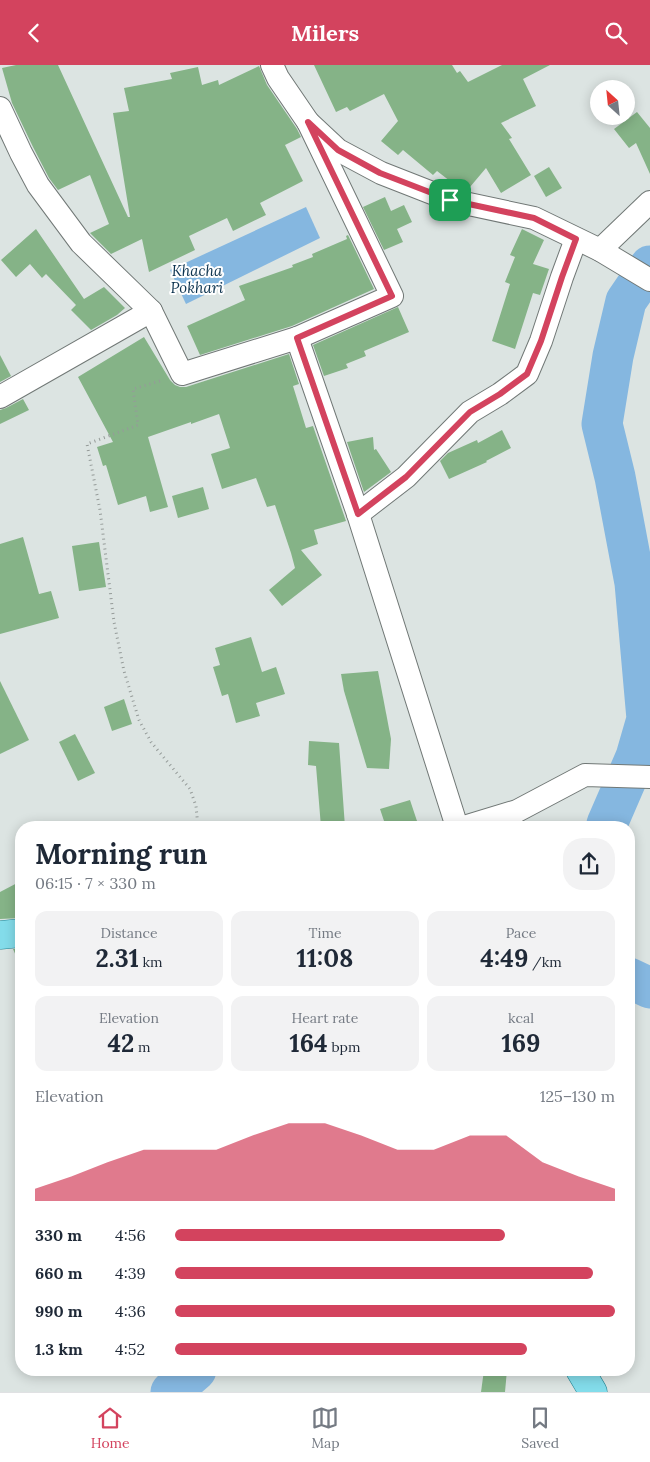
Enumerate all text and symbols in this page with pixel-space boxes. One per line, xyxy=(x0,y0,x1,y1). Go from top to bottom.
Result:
icon: back xyxy=(20,19,48,47)
text: Milers xyxy=(291,19,359,47)
icon: search xyxy=(602,19,630,47)
north arrow xyxy=(590,80,635,125)
map controls xyxy=(590,80,635,125)
pin xyxy=(429,179,471,221)
icon: arrive xyxy=(436,186,464,214)
water label: Khacha Pokhari xyxy=(171,261,224,297)
text: Morning run xyxy=(35,836,207,872)
button: share xyxy=(563,838,615,890)
text: 06:15 · 7 × 330 m xyxy=(35,873,156,893)
text: Distance xyxy=(101,924,157,942)
text: Time xyxy=(309,924,342,942)
text: Pace xyxy=(506,924,536,942)
text: 2.31 xyxy=(95,942,139,974)
text: 11:08 xyxy=(297,942,353,974)
text: 4:49 xyxy=(480,942,528,974)
text: km xyxy=(139,953,163,971)
text: /km xyxy=(528,953,562,971)
text: Elevation xyxy=(99,1009,159,1027)
text: Heart rate xyxy=(292,1009,358,1027)
text: kcal xyxy=(508,1009,534,1027)
text: 42 xyxy=(107,1027,134,1059)
text: 164 xyxy=(290,1027,328,1059)
text: 169 xyxy=(502,1027,540,1059)
text: m xyxy=(134,1038,151,1056)
text: bpm xyxy=(328,1038,360,1056)
text: Elevation xyxy=(35,1086,104,1106)
text: 125–130 m xyxy=(540,1086,615,1106)
text: 330 m xyxy=(35,1225,82,1245)
text: 4:56 xyxy=(115,1225,146,1245)
text: 660 m xyxy=(35,1263,83,1283)
text: 4:39 xyxy=(115,1263,146,1283)
text: 990 m xyxy=(35,1301,83,1321)
text: 4:36 xyxy=(115,1301,146,1321)
text: 1.3 km xyxy=(35,1339,83,1359)
text: 4:52 xyxy=(115,1339,145,1359)
tab: Home xyxy=(91,1404,130,1452)
tab: Map xyxy=(311,1404,340,1452)
tab: Saved xyxy=(521,1404,559,1452)

